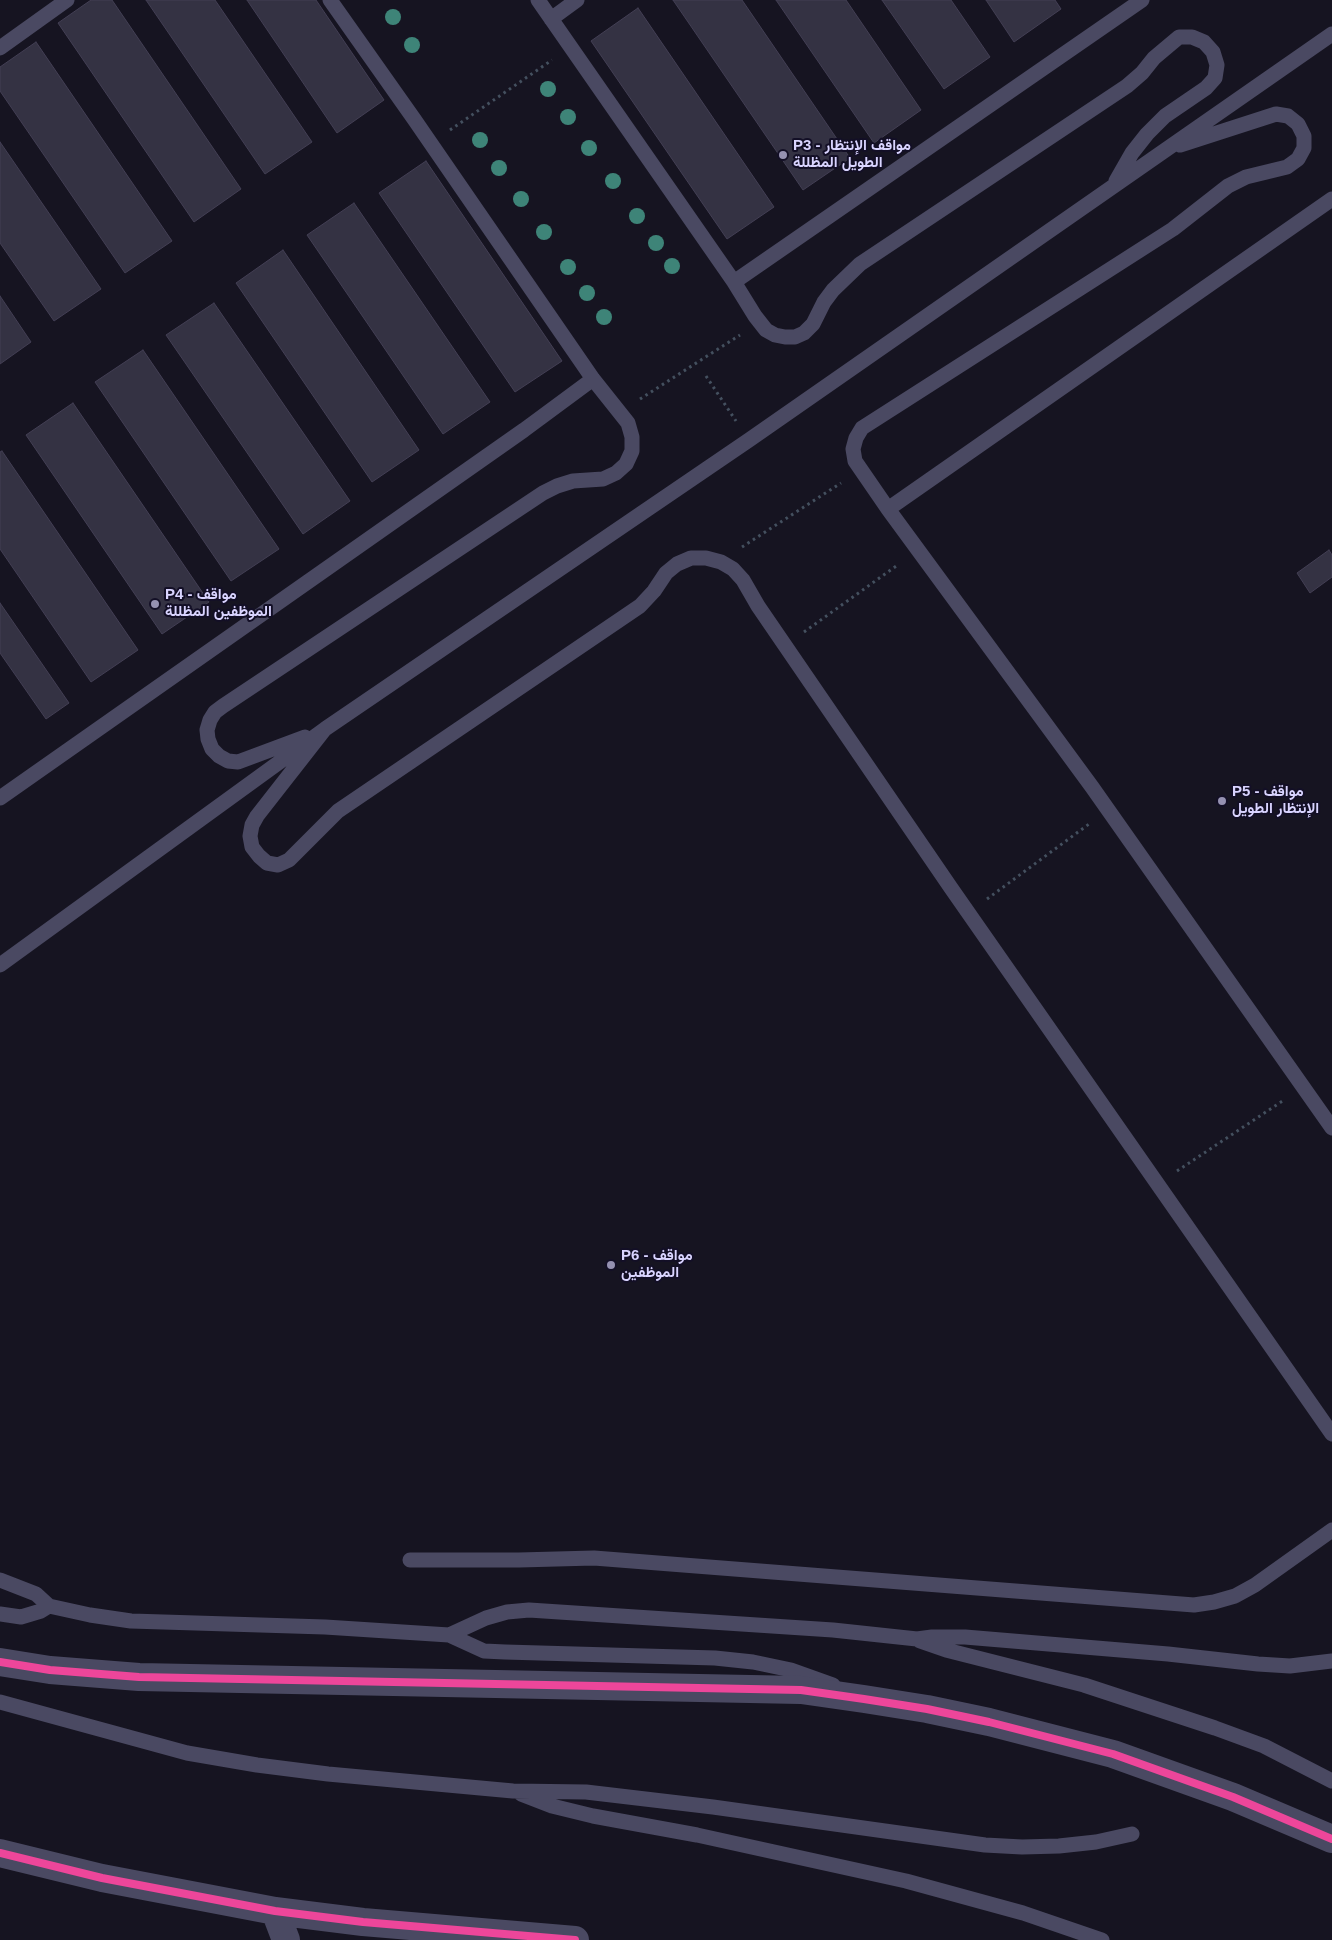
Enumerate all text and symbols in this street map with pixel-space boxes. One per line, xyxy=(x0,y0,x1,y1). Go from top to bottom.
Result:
place label: P3 - مواقف الإنتظار الطويل المظللة xyxy=(793,137,911,172)
marker: P3 - مواقف الإنتظار الطويل المظللة xyxy=(777,149,789,161)
place label: P4 - مواقف الموظفين المظللة xyxy=(165,586,272,621)
marker: P4 - مواقف الموظفين المظللة xyxy=(149,598,161,610)
place label: P5 - مواقف الإنتظار الطويل xyxy=(1232,783,1319,818)
marker: P5 - مواقف الإنتظار الطويل xyxy=(1216,795,1228,807)
place label: P6 - مواقف الموظفين xyxy=(621,1247,693,1282)
marker: P6 - مواقف الموظفين xyxy=(605,1259,617,1271)

